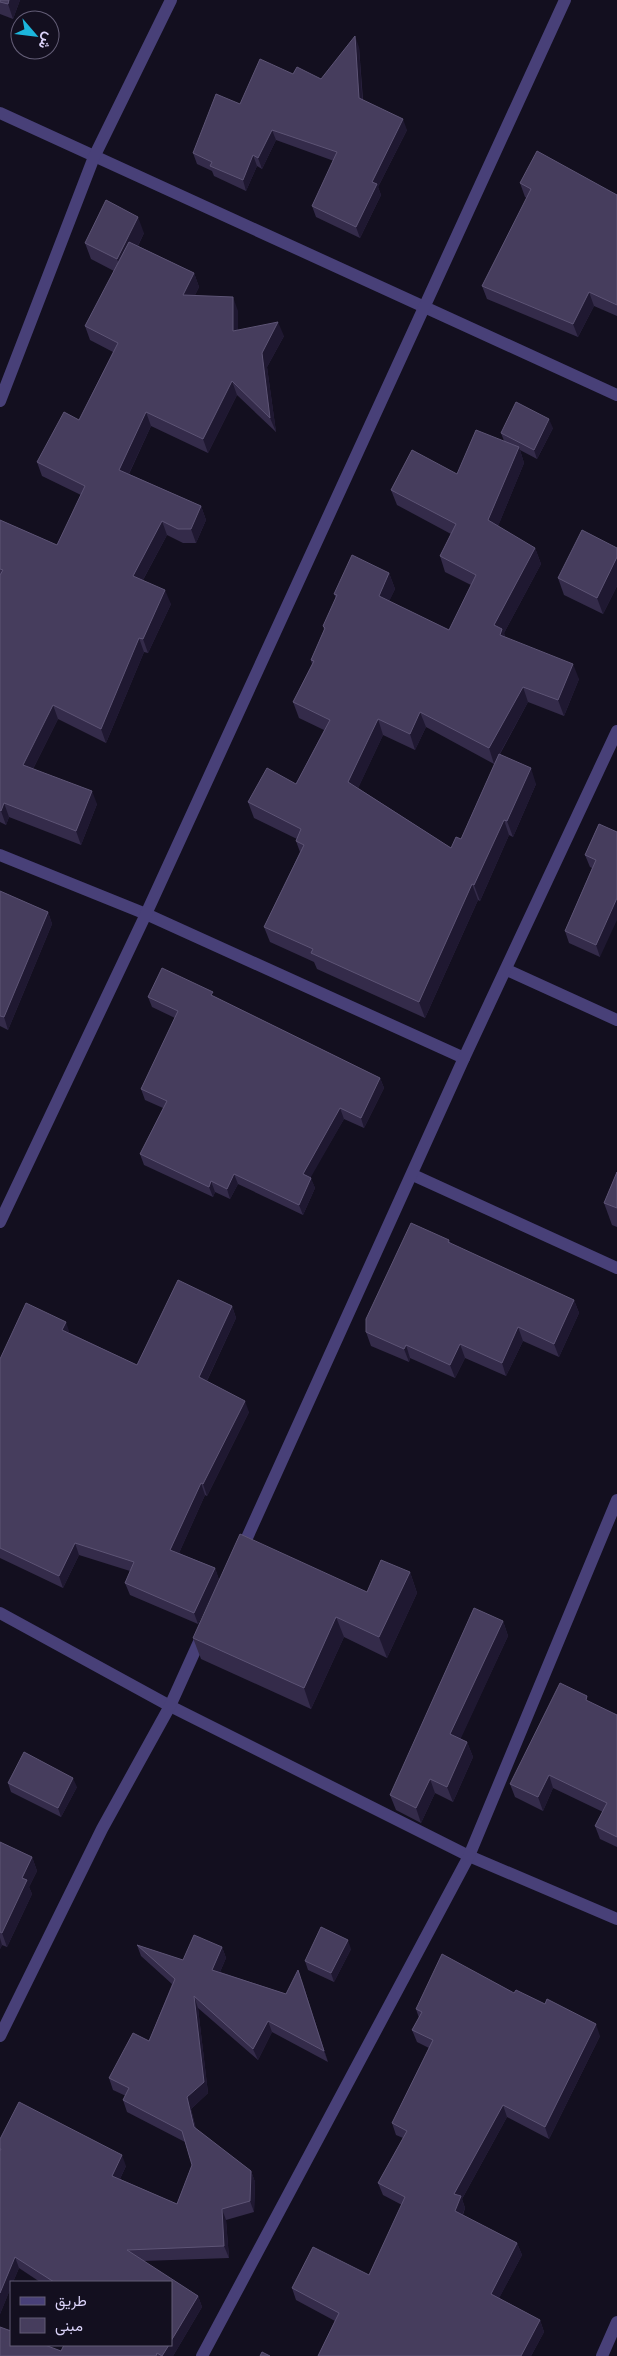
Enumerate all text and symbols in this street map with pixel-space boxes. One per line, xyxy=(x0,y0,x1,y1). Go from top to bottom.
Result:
north arrow xyxy=(10,10,60,60)
text: ش xyxy=(33,29,58,53)
legend xyxy=(10,2281,172,2346)
text: طريق xyxy=(55,2291,87,2312)
text: مبنى xyxy=(55,2316,83,2337)

